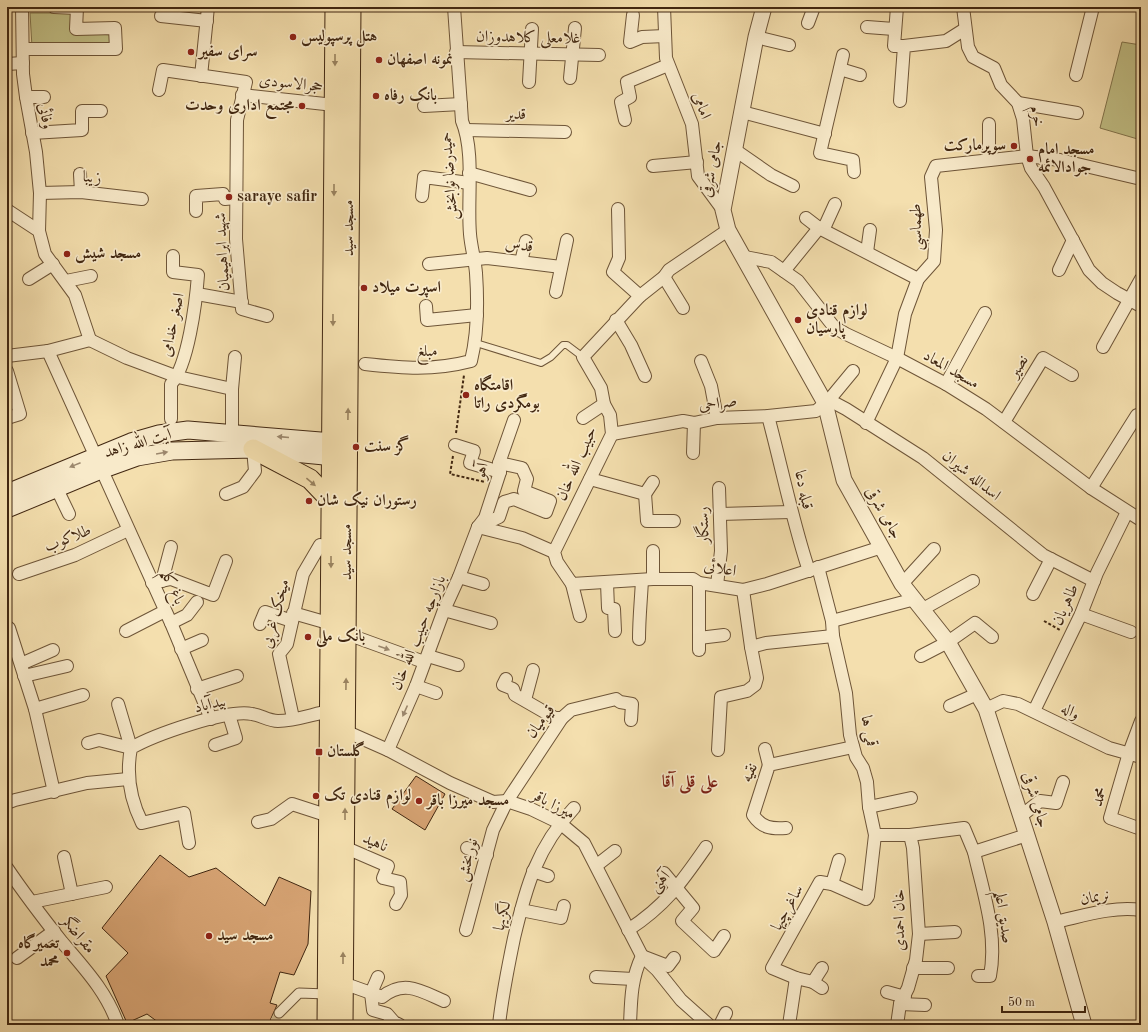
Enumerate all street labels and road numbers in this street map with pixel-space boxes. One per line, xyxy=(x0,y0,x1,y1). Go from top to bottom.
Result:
street label: غلامعلی کلاهدوزان xyxy=(476,28,580,49)
street label: حجرالاسودی xyxy=(258,73,324,96)
street label: امامی xyxy=(689,91,713,121)
street label: وفائی xyxy=(35,101,58,130)
street label: خرم xyxy=(1021,104,1046,129)
street label: قدیر xyxy=(504,107,526,123)
street label: حمیدرضا نوابخش xyxy=(439,131,462,221)
street label: جامی شرقی xyxy=(698,139,726,199)
street label: زیبا xyxy=(82,169,102,188)
street label: مسجد سید xyxy=(341,200,357,256)
street label: طهماسبی xyxy=(908,203,930,251)
street label: شهید ابراهیمیان xyxy=(213,212,234,292)
street label: قدس xyxy=(504,236,534,256)
street label: اصغر خدامی xyxy=(158,292,189,359)
street label: مبلغ xyxy=(416,344,438,366)
street label: مسجد المعاد xyxy=(920,348,982,392)
street label: نصیر xyxy=(1005,353,1032,383)
street label: صراحی xyxy=(698,394,738,415)
street label: آیت الله زاهد xyxy=(101,421,175,462)
street label: حبیب الله خان xyxy=(548,422,601,504)
street label: اسدالله شیران xyxy=(939,448,1003,504)
street label: آهو xyxy=(469,459,493,483)
street label: قبله دعا xyxy=(791,469,815,511)
street label: جامی شرقی xyxy=(861,484,905,542)
street label: رستگار xyxy=(692,506,712,546)
street label: طلاکوب xyxy=(42,521,94,557)
street label: مسجد سید xyxy=(339,524,355,580)
street label: اعلائی xyxy=(703,555,738,580)
street label: باغ کلم xyxy=(151,566,188,610)
street label: بازارچه حبیب الله خان xyxy=(383,571,451,693)
street label: میخک غربی xyxy=(257,577,295,651)
street label: طاهریان xyxy=(1050,582,1083,628)
street label: بیدآباد xyxy=(192,691,227,717)
street label: واله xyxy=(1058,701,1082,723)
street label: قیومیان xyxy=(523,702,559,742)
street label: قمی ها xyxy=(855,714,880,748)
street label: نقیه xyxy=(739,761,761,785)
street label: جامی شرقی xyxy=(1018,770,1052,830)
street label: میرزا باقر xyxy=(527,786,577,824)
street label: محمد xyxy=(1090,786,1110,808)
street label: ناهید xyxy=(360,831,390,855)
street label: نوربخش xyxy=(455,837,482,883)
street label: آهنی xyxy=(644,865,676,897)
street label: ساغرچیها xyxy=(769,883,809,934)
street label: نریمان xyxy=(1079,888,1111,908)
street label: خان احمدی xyxy=(891,889,909,951)
street label: صدیق اعلم xyxy=(984,889,1016,946)
street label: لگزیها xyxy=(489,899,515,933)
street label: مقراضگر xyxy=(56,910,100,957)

